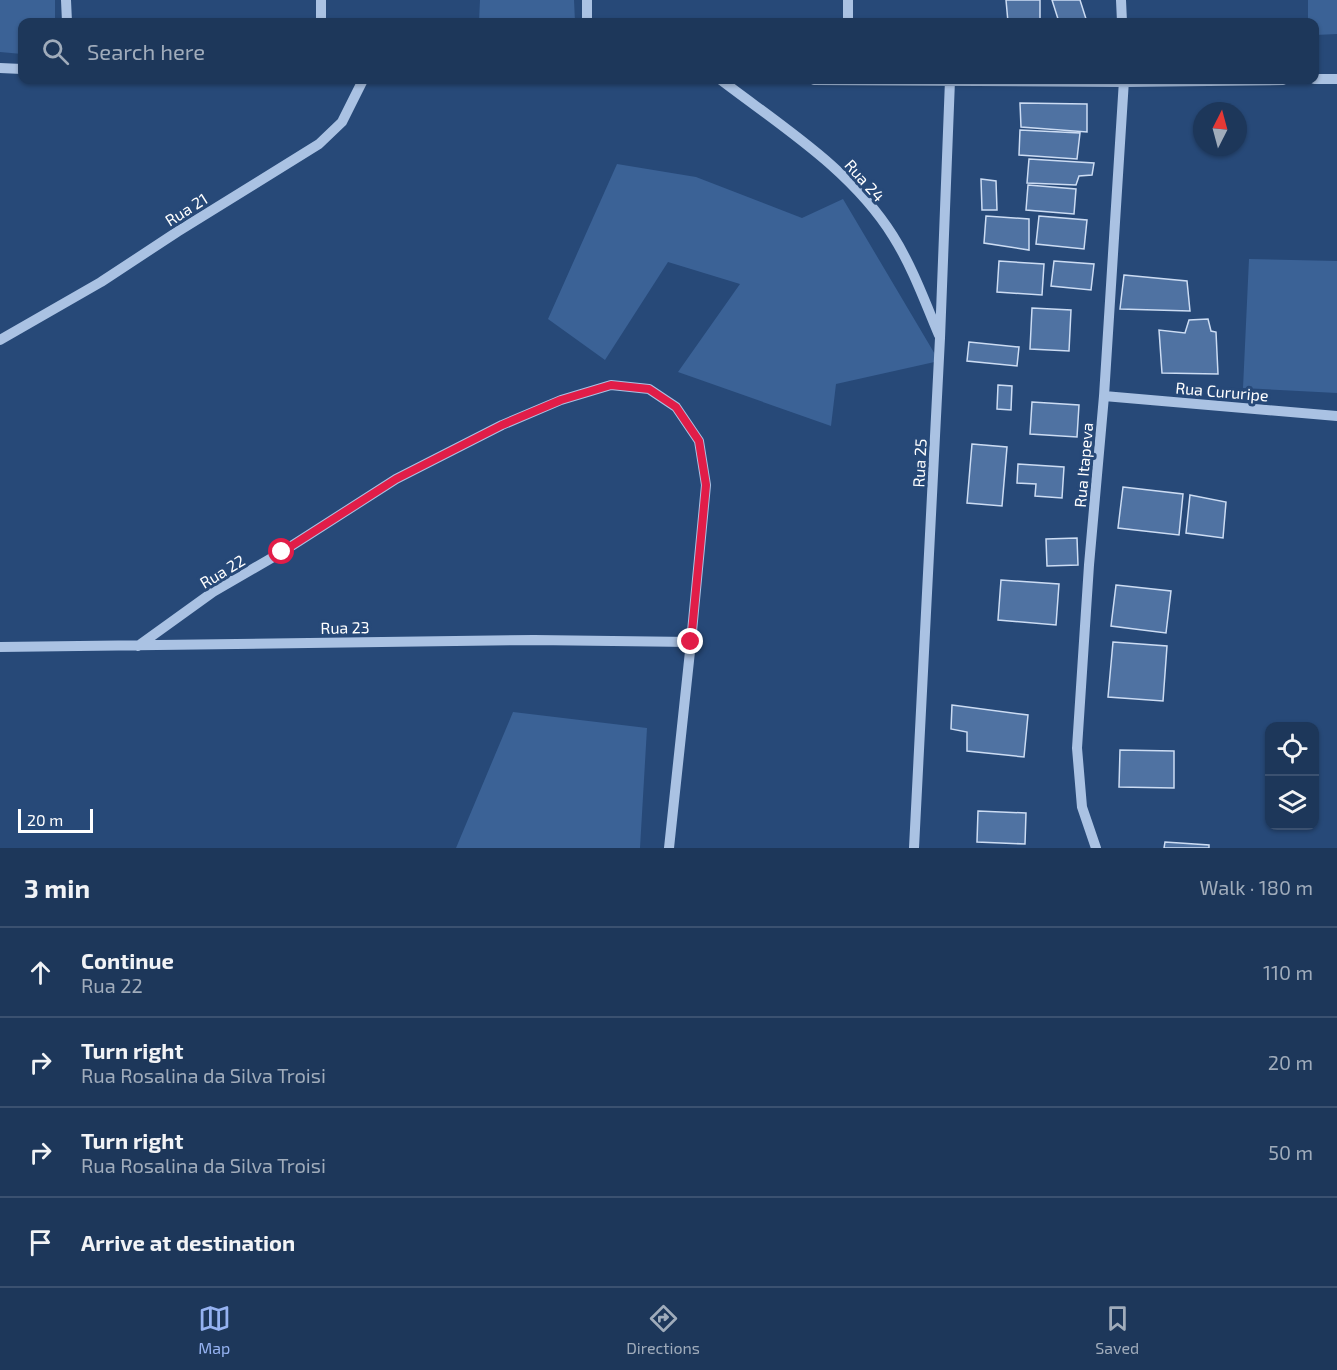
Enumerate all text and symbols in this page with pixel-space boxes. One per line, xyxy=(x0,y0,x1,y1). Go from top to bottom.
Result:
search box xyxy=(18,18,1319,84)
icon: search xyxy=(39,35,72,68)
text: Search here xyxy=(87,38,205,64)
north arrow xyxy=(1193,102,1247,156)
street label: Rua 24 xyxy=(841,155,889,205)
street label: Rua 21 xyxy=(161,189,211,229)
street label: Rua Cururipe xyxy=(1175,377,1269,405)
street label: Rua Itapeva xyxy=(1070,422,1096,508)
street label: Rua 25 xyxy=(908,438,930,488)
route start xyxy=(268,538,294,564)
street label: Rua 22 xyxy=(196,550,248,592)
street label: Rua 23 xyxy=(320,617,370,637)
route end xyxy=(677,628,703,654)
map controls xyxy=(1265,722,1319,830)
button: locate xyxy=(1265,722,1319,776)
button: layers xyxy=(1265,776,1319,830)
scale bar xyxy=(18,806,93,834)
text: 20 m xyxy=(27,810,63,829)
text: 3 min xyxy=(24,872,90,903)
text: Walk · 180 m xyxy=(1200,875,1313,899)
text: Continue xyxy=(81,947,174,973)
icon: ahead xyxy=(24,956,57,989)
text: 110 m xyxy=(1263,960,1313,984)
text: Rua 22 xyxy=(81,973,143,997)
text: Turn right xyxy=(81,1037,183,1063)
icon: right xyxy=(24,1046,57,1079)
text: 20 m xyxy=(1268,1050,1313,1074)
text: Rua Rosalina da Silva Troisi xyxy=(81,1063,326,1087)
text: Turn right xyxy=(81,1127,183,1153)
icon: right xyxy=(24,1136,57,1169)
text: 50 m xyxy=(1268,1140,1313,1164)
text: Rua Rosalina da Silva Troisi xyxy=(81,1153,326,1177)
icon: arrive xyxy=(24,1226,57,1259)
text: Arrive at destination xyxy=(81,1229,295,1255)
tab: Map xyxy=(198,1302,231,1357)
tab: Directions xyxy=(626,1302,700,1357)
tab: Saved xyxy=(1095,1302,1139,1357)

